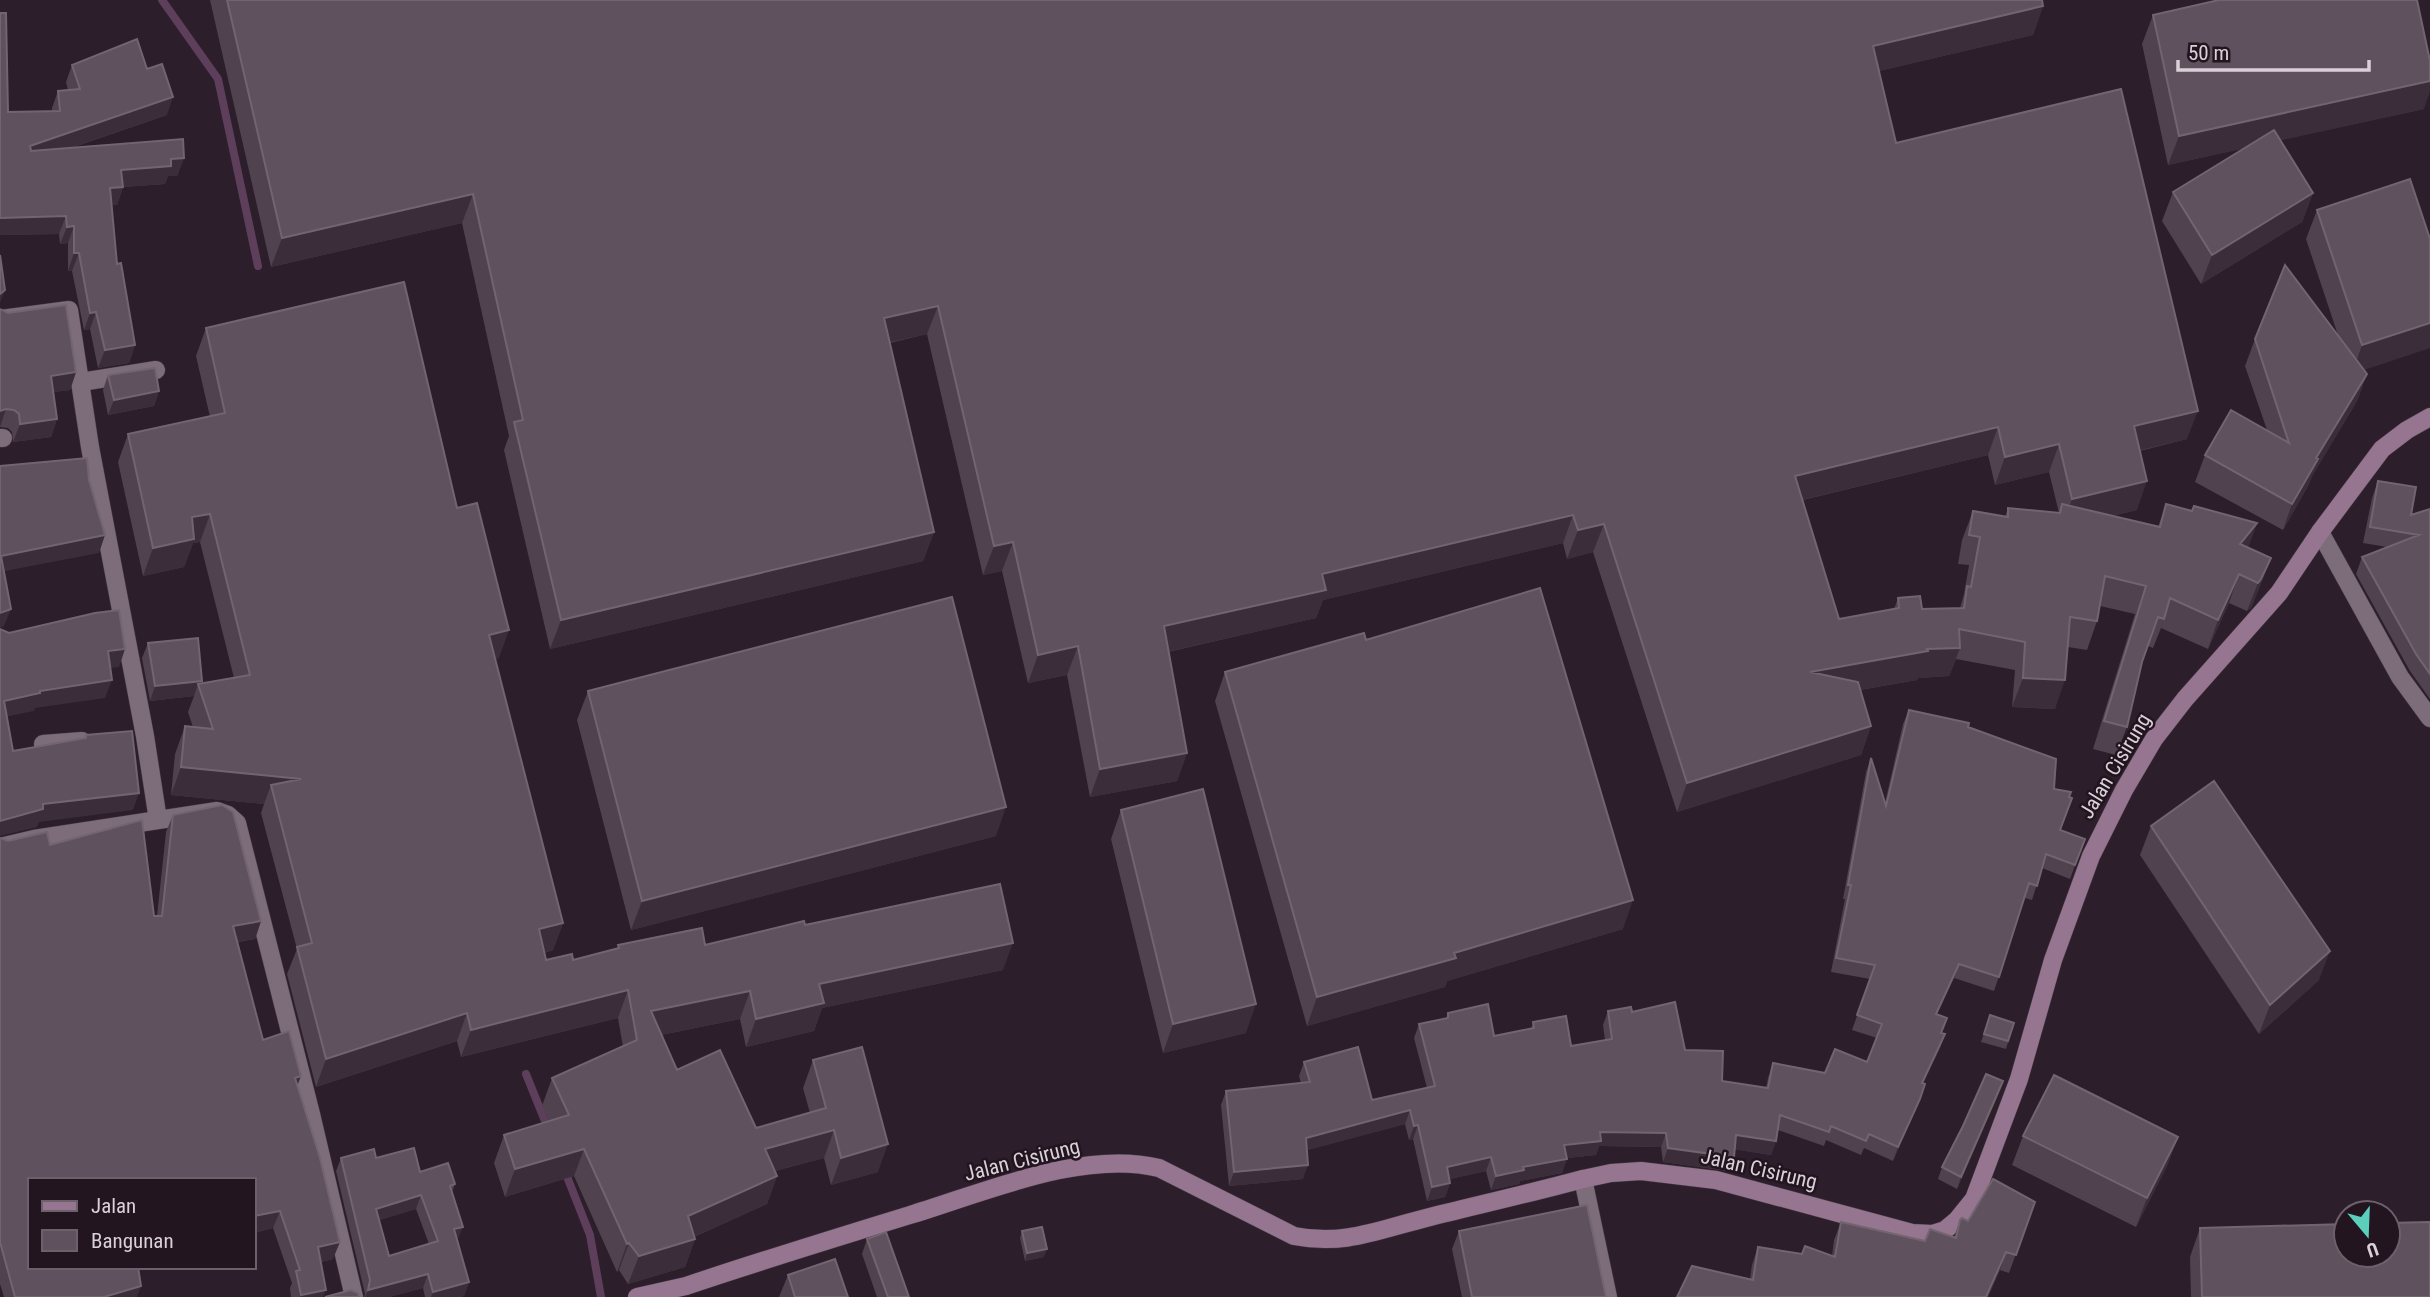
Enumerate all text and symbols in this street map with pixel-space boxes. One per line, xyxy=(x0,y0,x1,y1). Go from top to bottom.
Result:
scale bar xyxy=(2178,28,2369,72)
text: 50 m xyxy=(2188,41,2229,65)
street label: Jalan Cisirung xyxy=(2074,709,2156,823)
street label: Jalan Cisirung xyxy=(962,1134,1082,1186)
street label: Jalan Cisirung xyxy=(1699,1144,1819,1194)
legend xyxy=(28,1178,256,1269)
text: Jalan xyxy=(91,1194,136,1218)
north arrow xyxy=(2332,1199,2402,1269)
text: Bangunan xyxy=(91,1229,174,1253)
text: U xyxy=(2363,1237,2381,1262)

